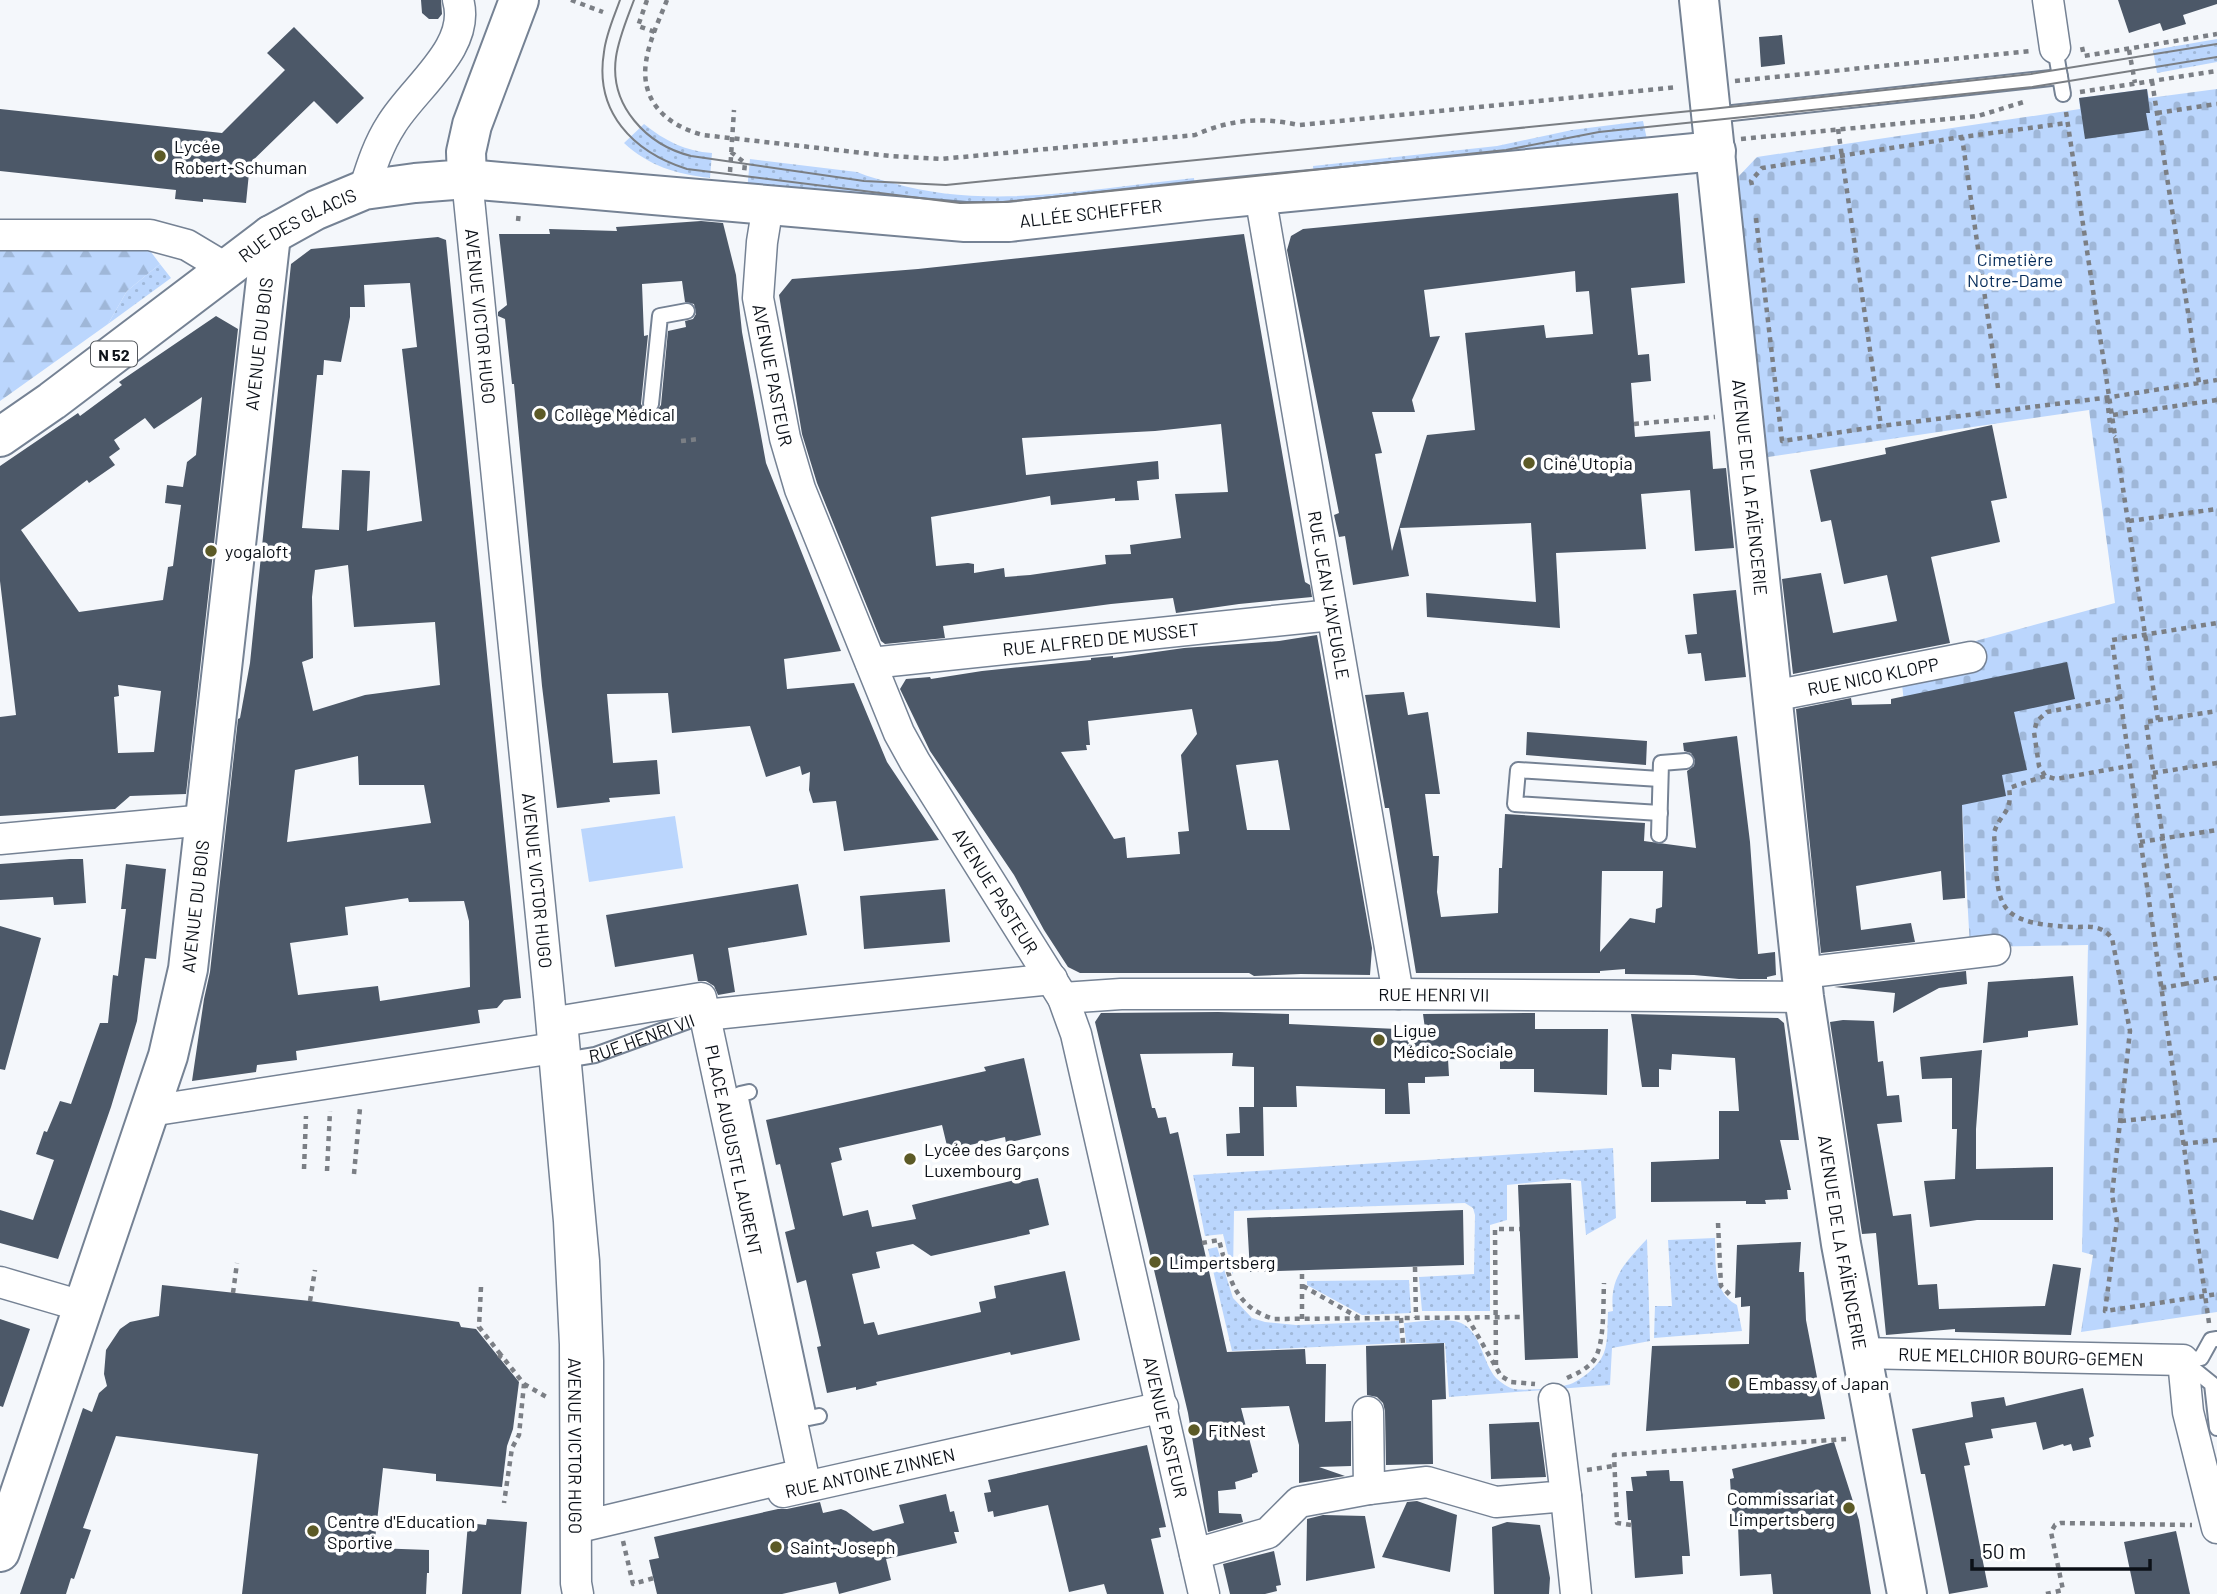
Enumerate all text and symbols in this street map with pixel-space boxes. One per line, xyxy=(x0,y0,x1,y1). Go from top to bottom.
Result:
place label: Lycée Robert-Schuman xyxy=(174,135,307,178)
marker: Lycée Robert-Schuman xyxy=(152,148,168,164)
street label: RUE DES GLACIS xyxy=(234,183,360,267)
street label: ALLÉE SCHEFFER xyxy=(1018,194,1163,232)
street label: AVENUE VICTOR HUGO xyxy=(461,227,501,405)
park label: Cimetière Notre-Dame xyxy=(1967,248,2063,291)
street label: AVENUE DU BOIS xyxy=(240,276,277,412)
street label: AVENUE PASTEUR xyxy=(748,302,798,449)
road number: N 52 xyxy=(91,342,137,366)
street label: AVENUE DE LA FAÏENCERIE xyxy=(1728,378,1773,596)
place label: Collège Médical xyxy=(554,403,675,425)
marker: Collège Médical xyxy=(532,406,548,422)
place label: Ciné Utopia xyxy=(1543,452,1633,474)
marker: Ciné Utopia xyxy=(1521,455,1537,471)
street label: RUE JEAN L'AVEUGLE xyxy=(1304,509,1354,681)
place label: yogaloft xyxy=(225,540,288,562)
marker: yogaloft xyxy=(203,543,219,559)
street label: RUE ALFRED DE MUSSET xyxy=(1001,618,1200,660)
street label: RUE NICO KLOPP xyxy=(1805,653,1941,700)
street label: AVENUE VICTOR HUGO xyxy=(518,792,557,969)
street label: AVENUE PASTEUR xyxy=(948,824,1043,958)
street label: AVENUE DU BOIS xyxy=(177,839,214,974)
street label: RUE HENRI VII xyxy=(1378,983,1490,1006)
street label: RUE HENRI VII xyxy=(587,1009,698,1067)
place label: Ligue Médico-Sociale xyxy=(1393,1019,1513,1062)
marker: Ligue Médico-Sociale xyxy=(1371,1032,1387,1048)
street label: PLACE AUGUSTE LAURENT xyxy=(701,1042,767,1258)
street label: AVENUE DE LA FAÏENCERIE xyxy=(1814,1134,1872,1352)
place label: Lycée des Garçons Luxembourg xyxy=(924,1138,1070,1181)
marker: Lycée des Garçons Luxembourg xyxy=(902,1151,918,1167)
place label: Limpertsberg xyxy=(1169,1251,1275,1273)
marker: Limpertsberg xyxy=(1147,1254,1163,1270)
street label: RUE MELCHIOR BOURG-GEMEN xyxy=(1898,1343,2144,1370)
street label: AVENUE PASTEUR xyxy=(1139,1354,1193,1500)
street label: AVENUE VICTOR HUGO xyxy=(564,1358,587,1534)
place label: Embassy of Japan xyxy=(1748,1372,1889,1394)
marker: Embassy of Japan xyxy=(1726,1375,1742,1391)
place label: FitNest xyxy=(1208,1419,1266,1441)
marker: FitNest xyxy=(1186,1422,1202,1438)
street label: RUE ANTOINE ZINNEN xyxy=(783,1443,957,1502)
place label: Commissariat Limpertsberg xyxy=(1727,1487,1835,1530)
marker: Commissariat Limpertsberg xyxy=(1841,1500,1857,1516)
place label: Centre d'Education Sportive xyxy=(327,1510,475,1553)
marker: Centre d'Education Sportive xyxy=(305,1523,321,1539)
scale bar xyxy=(1972,1528,2150,1572)
place label: Saint-Joseph xyxy=(790,1536,895,1558)
text: 50 m xyxy=(1982,1538,2026,1563)
marker: Saint-Joseph xyxy=(768,1539,784,1555)

